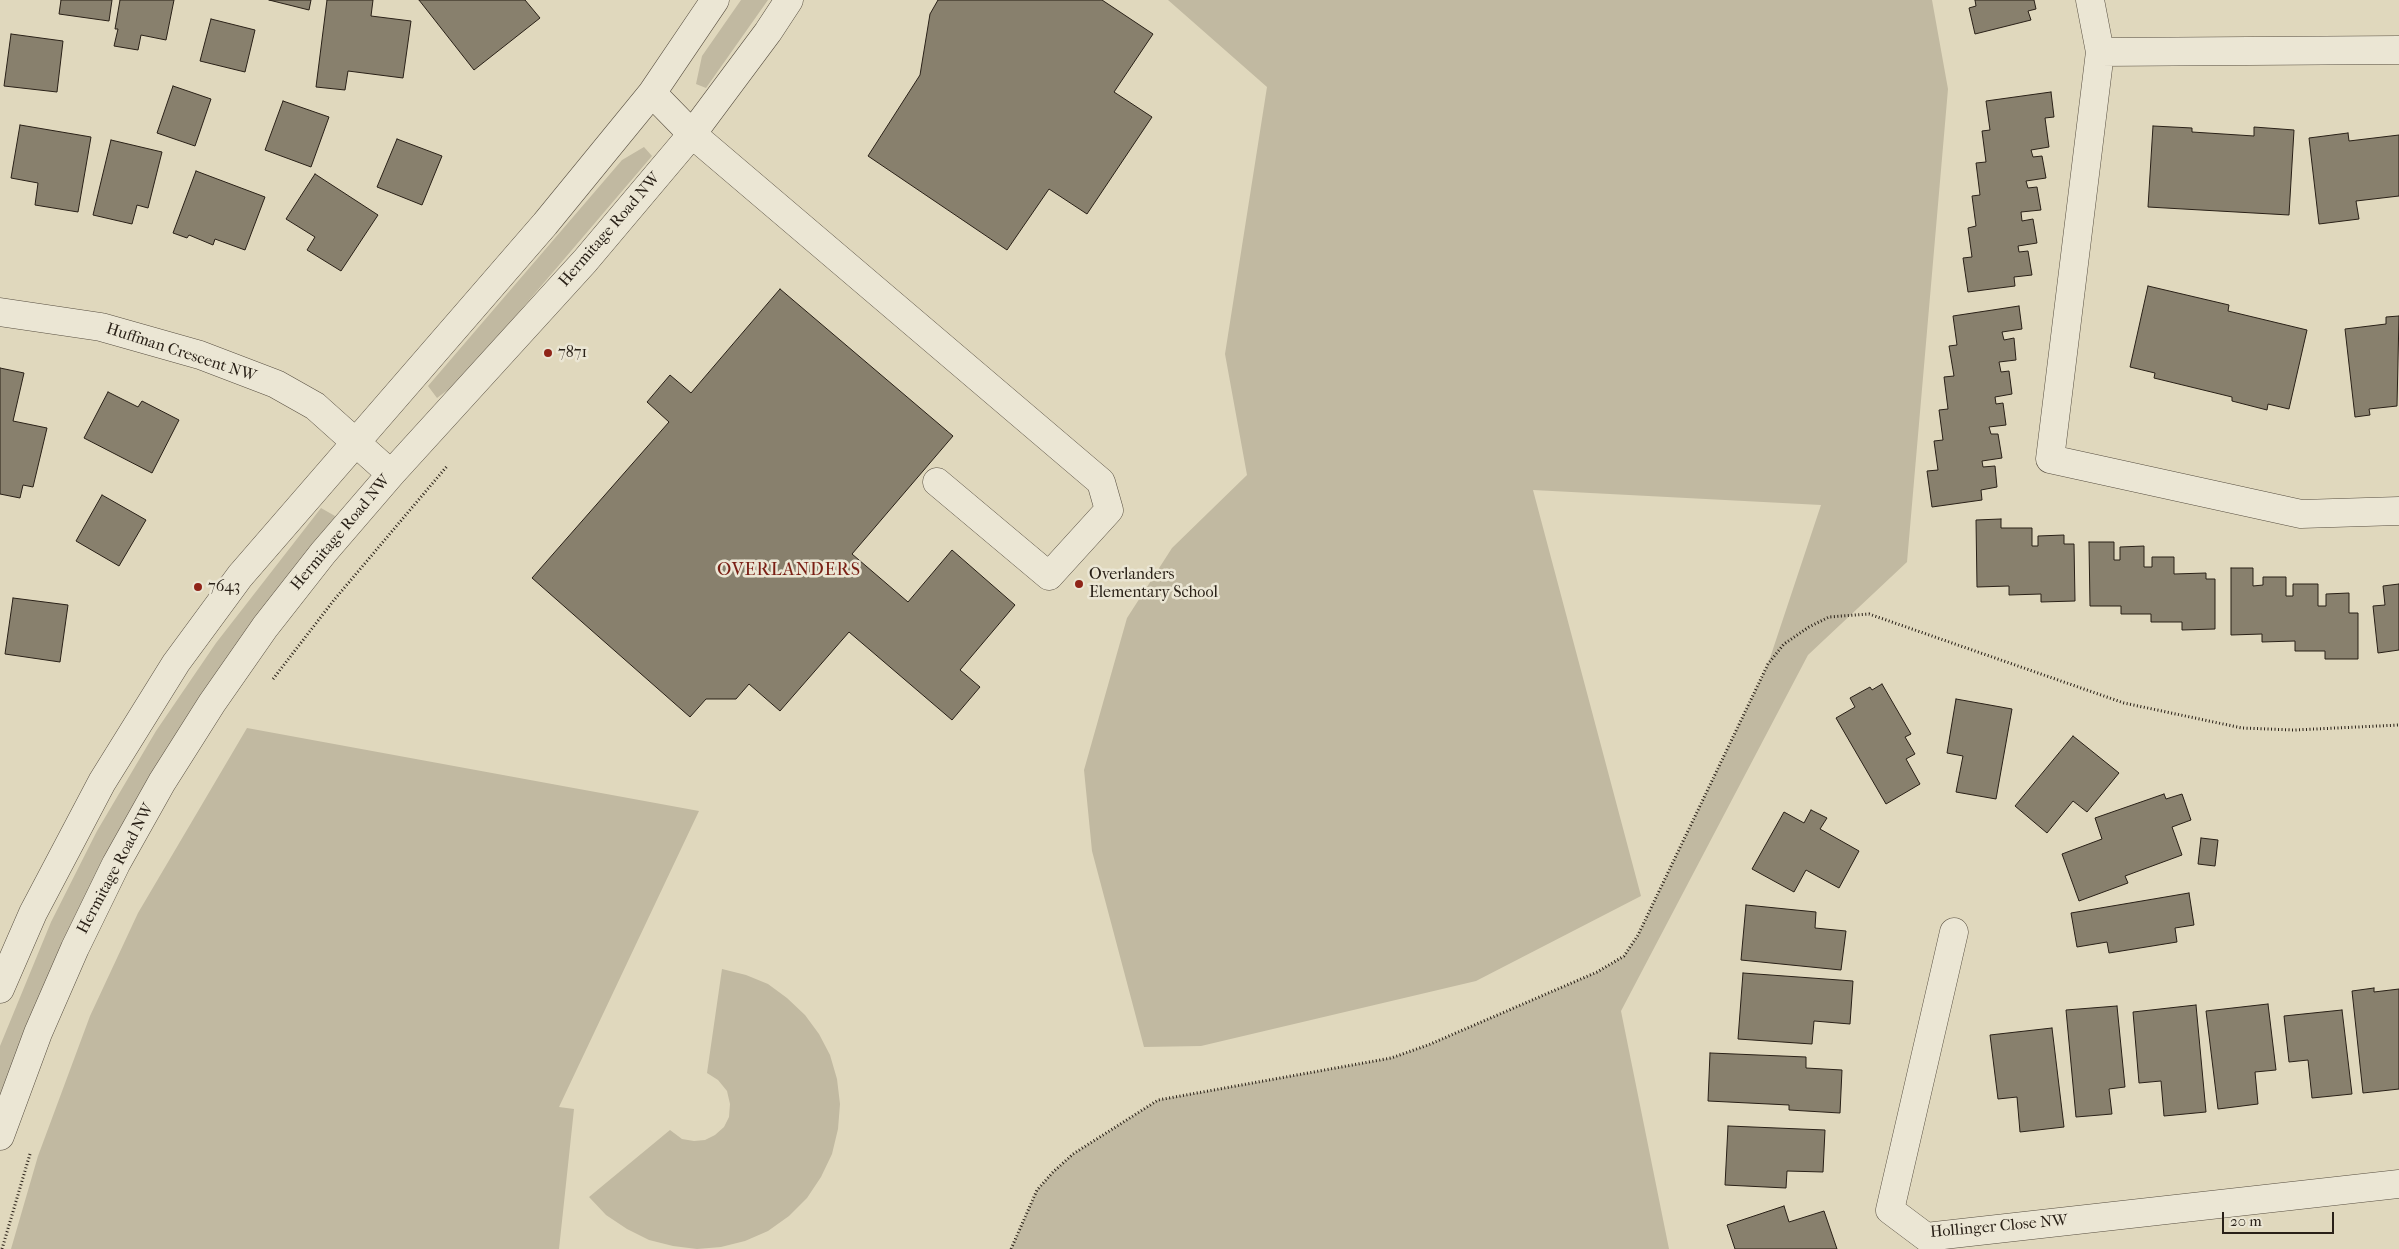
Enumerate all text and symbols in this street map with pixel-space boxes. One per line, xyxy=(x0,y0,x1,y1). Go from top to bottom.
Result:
street label: Hermitage Road NW xyxy=(555,169,665,291)
street label: Huffman Crescent NW xyxy=(103,320,259,386)
place label: 7871 xyxy=(558,343,587,363)
marker: 7871 xyxy=(542,347,554,359)
street label: Hermitage Road NW xyxy=(287,471,395,595)
district label: OVERLANDERS xyxy=(716,560,862,582)
place label: Overlanders Elementary School xyxy=(1089,565,1218,603)
place label: 7643 xyxy=(208,577,240,597)
marker: Overlanders Elementary School xyxy=(1073,578,1085,590)
marker: 7643 xyxy=(192,581,204,593)
street label: Hermitage Road NW xyxy=(73,800,159,938)
scale bar xyxy=(2224,1202,2336,1234)
street label: Hollinger Close NW xyxy=(1929,1211,2069,1243)
text: 20 m xyxy=(2230,1212,2262,1230)

